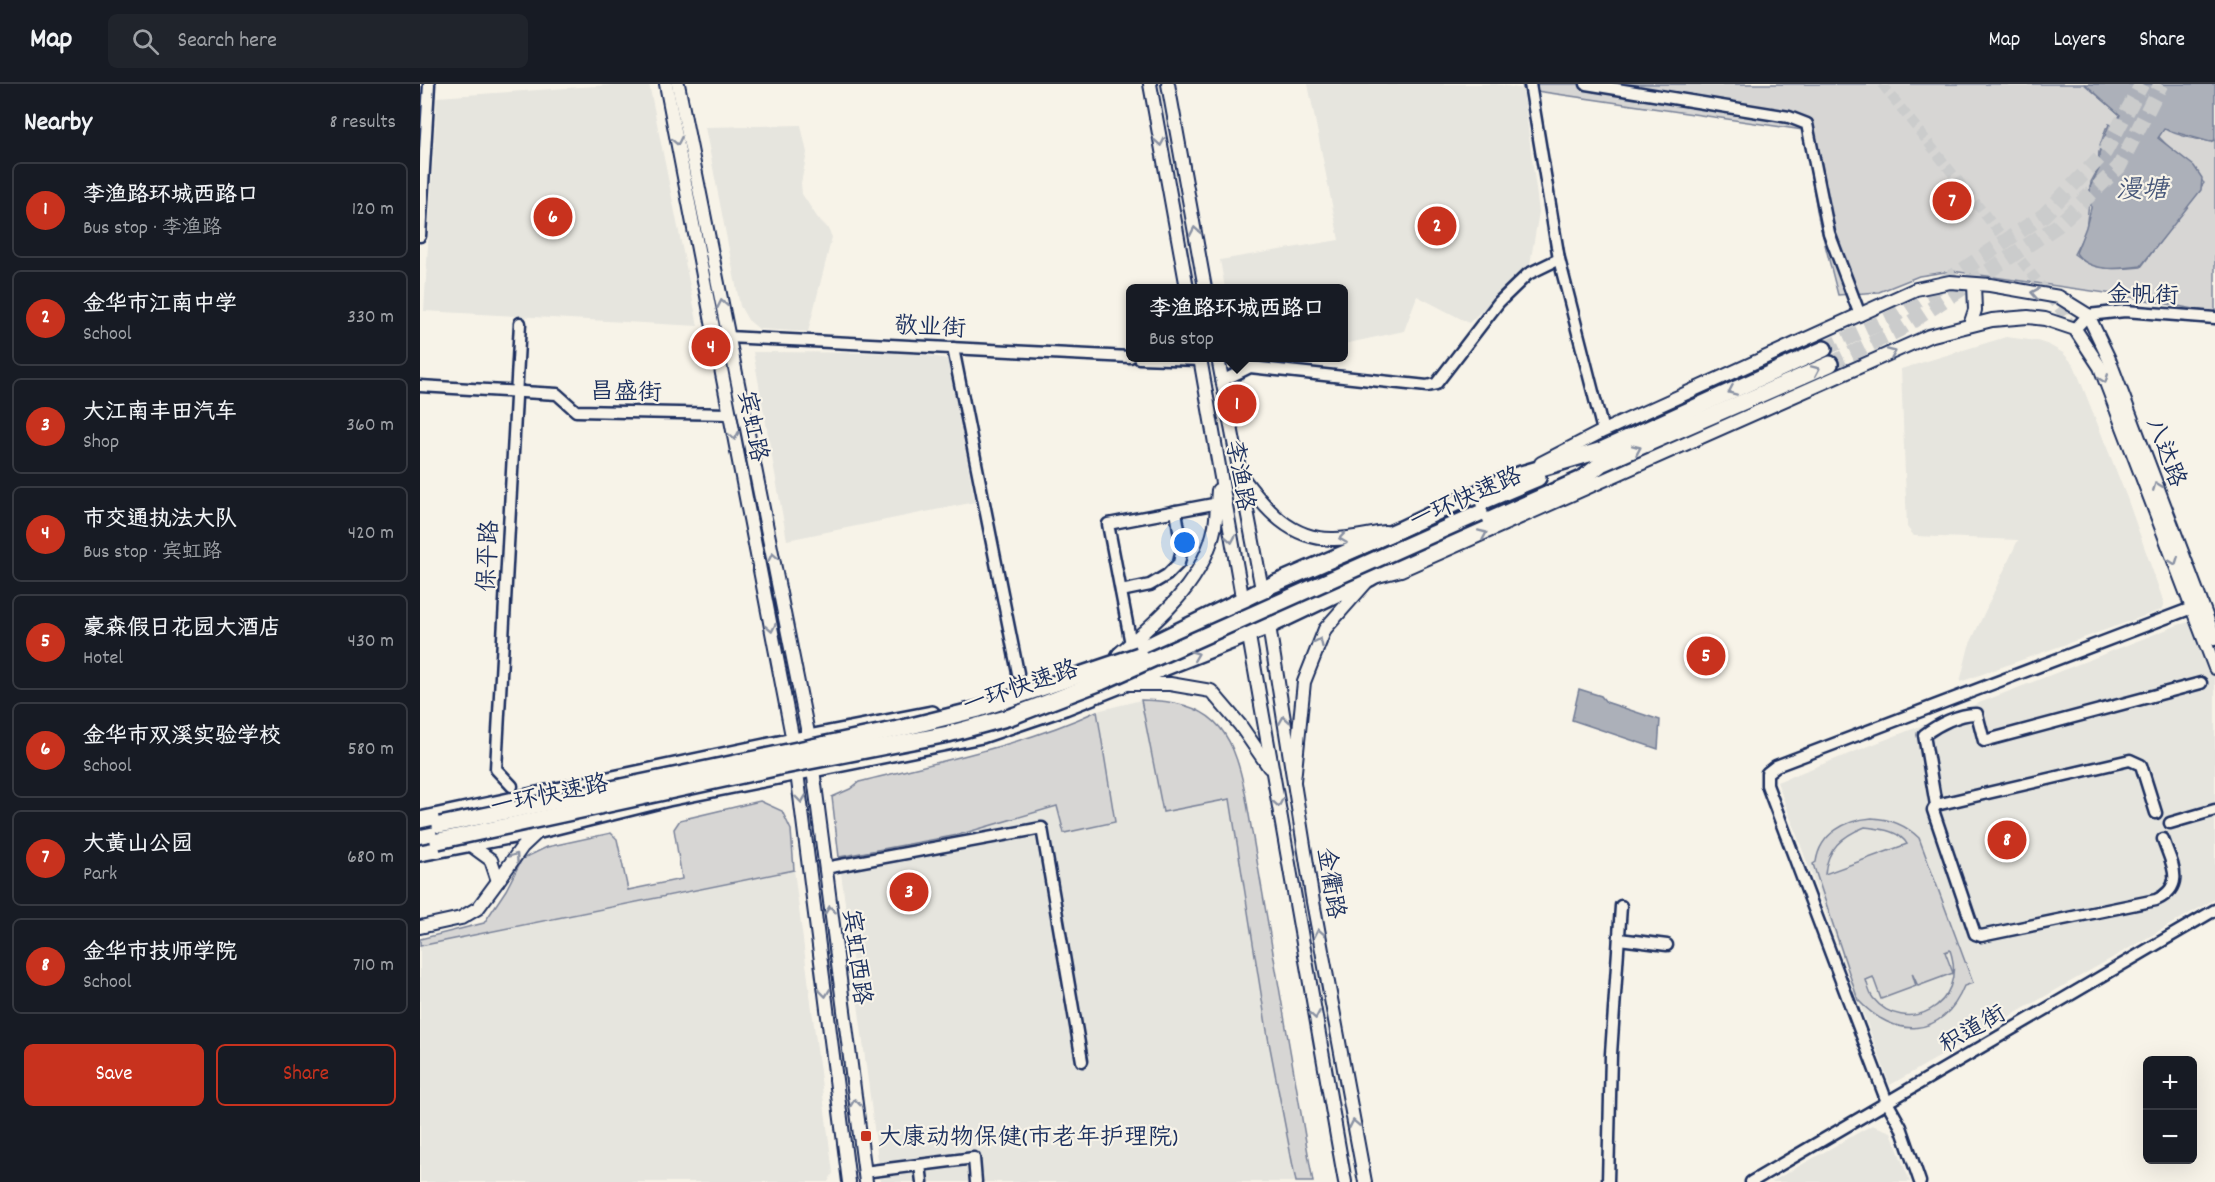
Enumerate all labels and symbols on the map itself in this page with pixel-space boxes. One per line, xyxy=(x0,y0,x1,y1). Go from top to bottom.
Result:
one-way arrow xyxy=(670,136,683,146)
one-way arrow xyxy=(1153,136,1166,146)
water label: 漫塘 xyxy=(2116,173,2171,210)
pin: 7 xyxy=(1932,178,1972,224)
pin: 6 xyxy=(534,194,572,240)
pin: 2 xyxy=(1418,204,1456,248)
one-way arrow xyxy=(1189,226,1201,236)
street label: 金帆街 xyxy=(2107,279,2179,315)
one-way arrow xyxy=(2030,287,2040,300)
one-way arrow xyxy=(716,300,729,310)
street label: 敬业街 xyxy=(893,310,967,348)
pin: 4 xyxy=(692,324,730,370)
one-way arrow xyxy=(1885,348,1896,360)
one-way arrow xyxy=(1809,366,1820,378)
one-way arrow xyxy=(2097,373,2110,384)
street label: 昌盛街 xyxy=(590,376,662,412)
pin: 1 xyxy=(1218,382,1256,426)
one-way arrow xyxy=(1728,383,1739,395)
street label: 宾虹路 xyxy=(727,388,775,465)
street label: 八达路 xyxy=(2135,413,2193,493)
one-way arrow xyxy=(727,431,740,441)
street label: 李渔路 xyxy=(1215,437,1261,514)
one-way arrow xyxy=(1631,444,1642,456)
street label: 一环快速路 xyxy=(1404,460,1528,540)
one-way arrow xyxy=(2152,482,2165,492)
street label: 保平路 xyxy=(471,519,509,593)
your location xyxy=(1170,528,1199,557)
one-way arrow xyxy=(1477,529,1488,541)
one-way arrow xyxy=(1339,531,1348,543)
one-way arrow xyxy=(1224,534,1237,544)
one-way arrow xyxy=(767,552,780,562)
one-way arrow xyxy=(2167,555,2179,566)
one-way arrow xyxy=(764,622,777,632)
pin: 5 xyxy=(1686,634,1726,678)
one-way arrow xyxy=(1312,637,1324,648)
one-way arrow xyxy=(1189,650,1200,662)
street label: 一环快速路 xyxy=(959,653,1083,724)
one-way arrow xyxy=(1278,715,1291,725)
street label: 一环快速路 xyxy=(487,768,612,826)
one-way arrow xyxy=(794,795,807,804)
one-way arrow xyxy=(1271,798,1283,807)
pin: 8 xyxy=(1988,818,2026,862)
street label: 金衢路 xyxy=(1307,845,1351,922)
one-way arrow xyxy=(508,852,519,863)
pin: 3 xyxy=(890,870,928,914)
one-way arrow xyxy=(825,905,837,914)
street label: 宾虹西路 xyxy=(832,908,878,1007)
one-way arrow xyxy=(1313,928,1326,938)
one-way arrow xyxy=(818,988,831,997)
street label: 积道街 xyxy=(1934,998,2013,1063)
one-way arrow xyxy=(1309,1011,1321,1020)
one-way arrow xyxy=(850,1099,862,1108)
one-way arrow xyxy=(1348,1120,1361,1130)
place label: 大康动物保健(市老年护理院) xyxy=(878,1122,1178,1156)
marker: 大康动物保健(市老年护理院) xyxy=(859,1129,873,1143)

